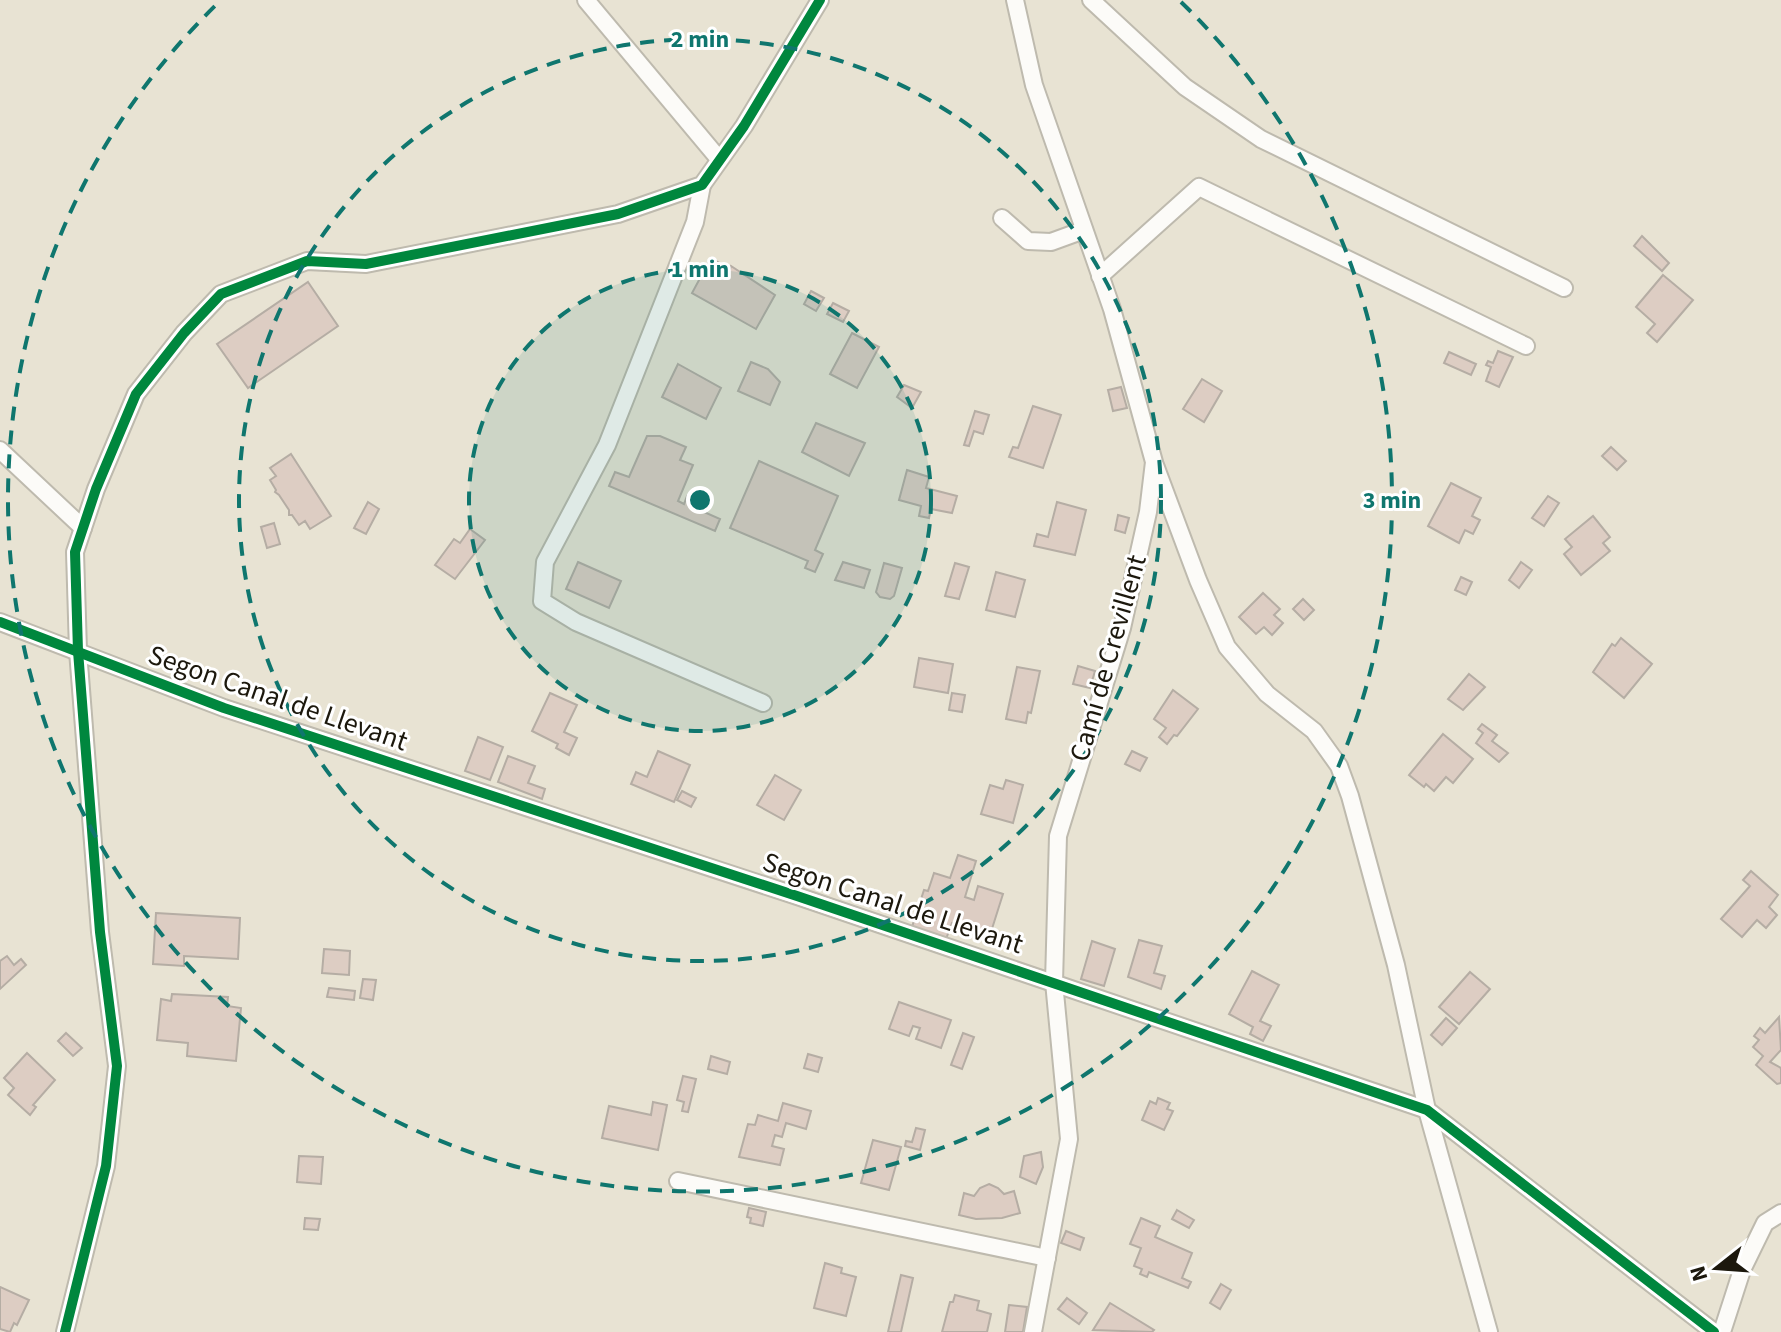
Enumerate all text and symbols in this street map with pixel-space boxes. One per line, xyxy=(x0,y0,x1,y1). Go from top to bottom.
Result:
text: 2 min xyxy=(671,22,729,57)
text: 1 min xyxy=(671,252,729,287)
text: 3 min xyxy=(1363,483,1421,518)
centre of rings xyxy=(686,486,714,514)
street label: Camí de Crevillent xyxy=(1059,550,1157,766)
street label: Segon Canal de Llevant xyxy=(143,635,414,761)
street label: Segon Canal de Llevant xyxy=(758,842,1029,964)
north arrow xyxy=(1677,1228,1757,1308)
text: N xyxy=(1681,1262,1716,1285)

